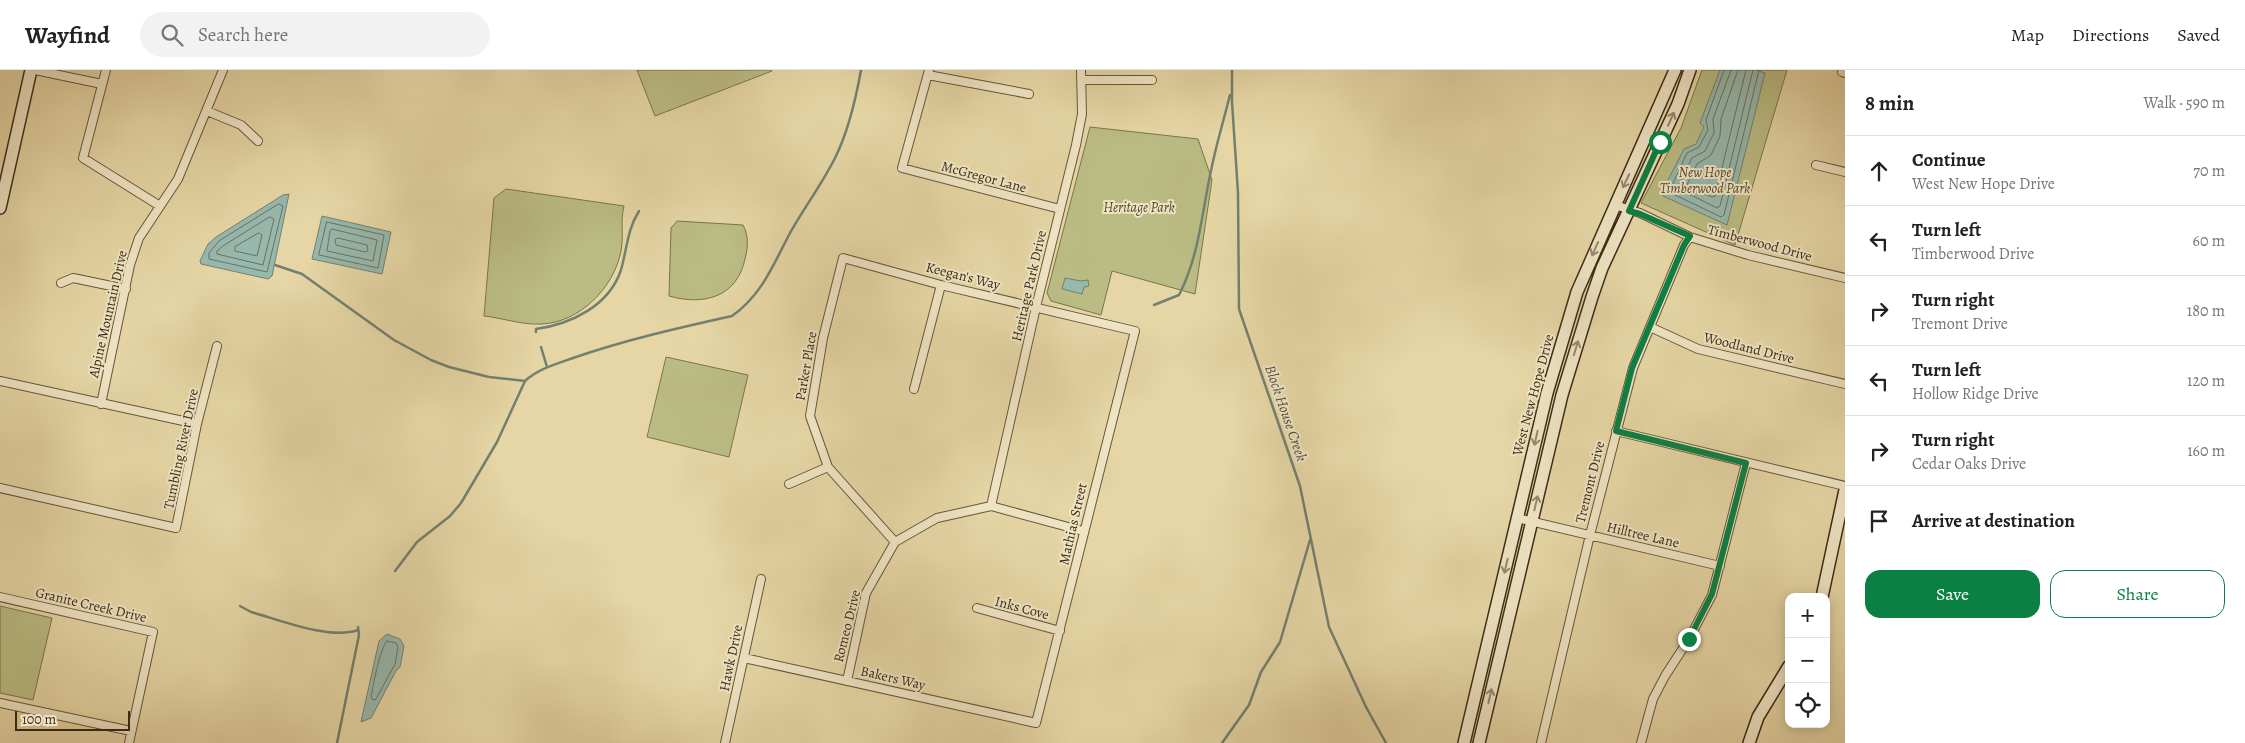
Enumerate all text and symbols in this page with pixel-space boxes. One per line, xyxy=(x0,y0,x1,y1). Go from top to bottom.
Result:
search box xyxy=(140,12,490,57)
text: Wayfind xyxy=(25,19,110,51)
icon: search xyxy=(158,21,186,49)
text: Search here xyxy=(198,22,288,48)
text: Map xyxy=(2011,23,2044,47)
text: Directions xyxy=(2072,23,2149,47)
text: Saved xyxy=(2177,23,2220,47)
text: 8 min xyxy=(1865,89,1914,117)
text: Walk · 590 m xyxy=(2143,92,2225,114)
one-way arrow xyxy=(1667,112,1676,127)
route start xyxy=(1649,131,1672,154)
text: Continue xyxy=(1912,147,1986,173)
street label: McGregor Lane xyxy=(939,156,1029,198)
icon: ahead xyxy=(1865,157,1893,185)
text: 70 m xyxy=(2193,160,2225,182)
park label: New Hope Timberwood Park xyxy=(1660,163,1750,198)
one-way arrow xyxy=(1621,173,1630,188)
text: West New Hope Drive xyxy=(1912,173,2055,195)
park label: Heritage Park xyxy=(1103,198,1175,217)
text: Turn left xyxy=(1912,217,1981,243)
street label: Timberwood Drive xyxy=(1706,220,1814,266)
icon: left xyxy=(1865,227,1893,255)
street label: Heritage Park Drive xyxy=(1007,229,1051,343)
text: 60 m xyxy=(2193,230,2225,252)
one-way arrow xyxy=(1590,242,1599,257)
text: Timberwood Drive xyxy=(1912,243,2034,265)
street label: Alpine Mountain Drive xyxy=(84,248,132,381)
street label: Keegan's Way xyxy=(924,258,1003,295)
text: Turn right xyxy=(1912,287,1994,313)
icon: right xyxy=(1865,297,1893,325)
text: 180 m xyxy=(2187,300,2225,322)
text: Tremont Drive xyxy=(1912,313,2008,335)
street label: Woodland Drive xyxy=(1701,327,1796,368)
street label: Parker Place xyxy=(791,330,821,402)
street label: West New Hope Drive xyxy=(1507,332,1558,459)
one-way arrow xyxy=(1572,340,1582,356)
text: Turn left xyxy=(1912,357,1981,383)
water label: Block House Creek xyxy=(1260,362,1312,464)
icon: left xyxy=(1865,367,1893,395)
text: 120 m xyxy=(2187,370,2225,392)
text: Hollow Ridge Drive xyxy=(1912,383,2039,405)
street label: Tumbling River Drive xyxy=(159,387,203,511)
text: Turn right xyxy=(1912,427,1994,453)
one-way arrow xyxy=(1531,429,1541,445)
icon: right xyxy=(1865,437,1893,465)
street label: Tremont Drive xyxy=(1571,439,1609,525)
text: 160 m xyxy=(2187,440,2225,462)
text: Cedar Oaks Drive xyxy=(1912,453,2026,475)
street label: Mathias Street xyxy=(1054,481,1092,567)
one-way arrow xyxy=(1532,496,1541,512)
icon: arrive xyxy=(1865,507,1893,535)
text: Arrive at destination xyxy=(1912,508,2075,534)
street label: Hilltree Lane xyxy=(1605,517,1681,553)
one-way arrow xyxy=(1501,557,1510,573)
button: Save xyxy=(1865,570,2040,618)
button: Share xyxy=(2050,570,2225,618)
street label: Granite Creek Drive xyxy=(34,583,148,627)
street label: Romeo Drive xyxy=(829,588,865,664)
street label: Inks Cove xyxy=(993,592,1051,624)
map controls xyxy=(1785,593,1830,728)
button: + xyxy=(1785,593,1830,638)
street label: Hawk Drive xyxy=(715,623,747,693)
route end xyxy=(1678,628,1701,651)
button: − xyxy=(1785,638,1830,683)
street label: Bakers Way xyxy=(859,661,928,695)
button: locate xyxy=(1785,683,1830,728)
one-way arrow xyxy=(1486,688,1495,704)
scale bar xyxy=(15,708,130,731)
text: 100 m xyxy=(22,710,56,729)

